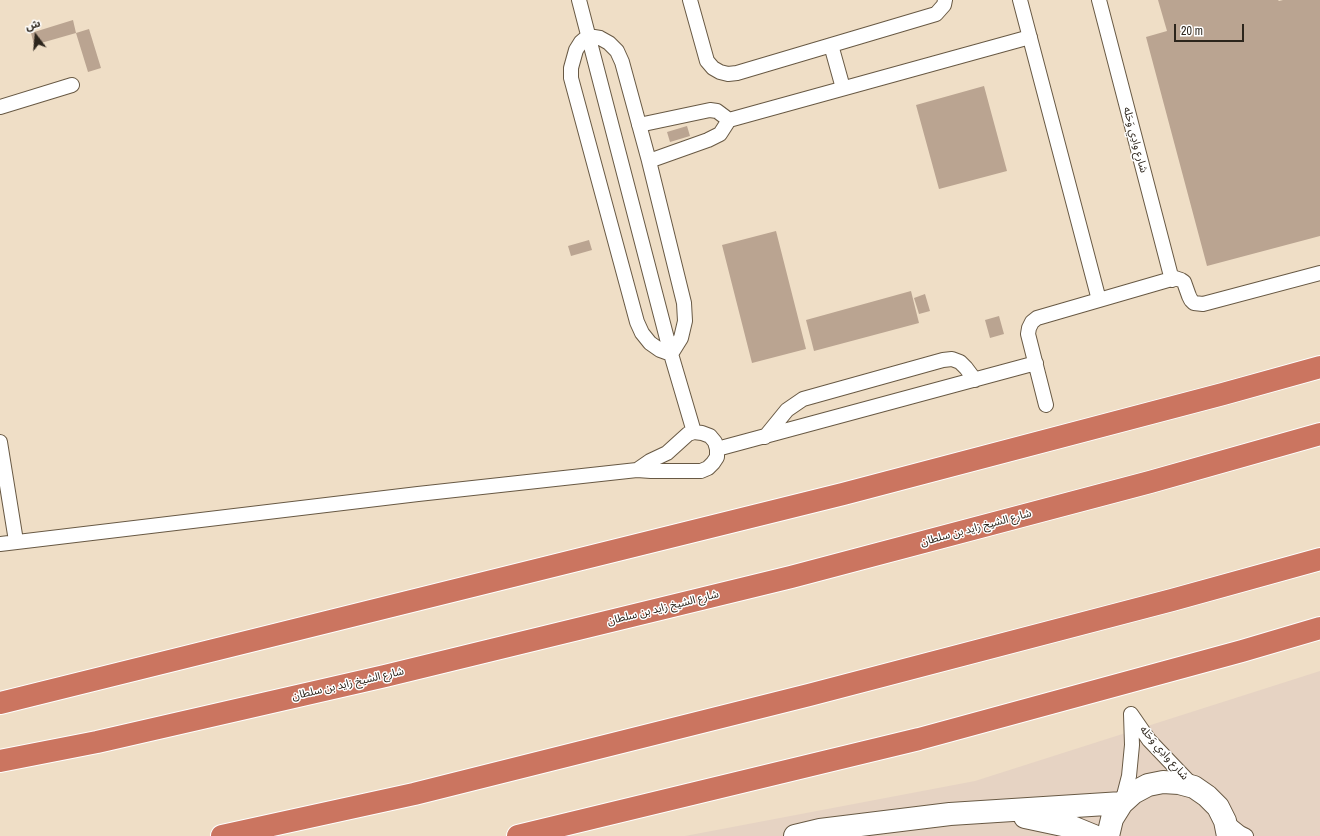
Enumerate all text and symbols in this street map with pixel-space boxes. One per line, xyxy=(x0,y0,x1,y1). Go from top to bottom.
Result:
north arrow xyxy=(16,16,56,56)
text: ش xyxy=(24,16,42,33)
scale bar xyxy=(1176,16,1246,42)
text: 20 m xyxy=(1181,23,1203,39)
street label: شارع وادِي وَحَله xyxy=(1120,106,1150,174)
street label: شارع الشيخ زايد بن سلطان xyxy=(919,507,1033,549)
street label: شارع الشيخ زايد بن سلطان xyxy=(606,588,720,628)
street label: شارع الشيخ زايد بن سلطان xyxy=(291,665,405,703)
street label: شارع وادِي وَحَله xyxy=(1137,723,1191,783)

